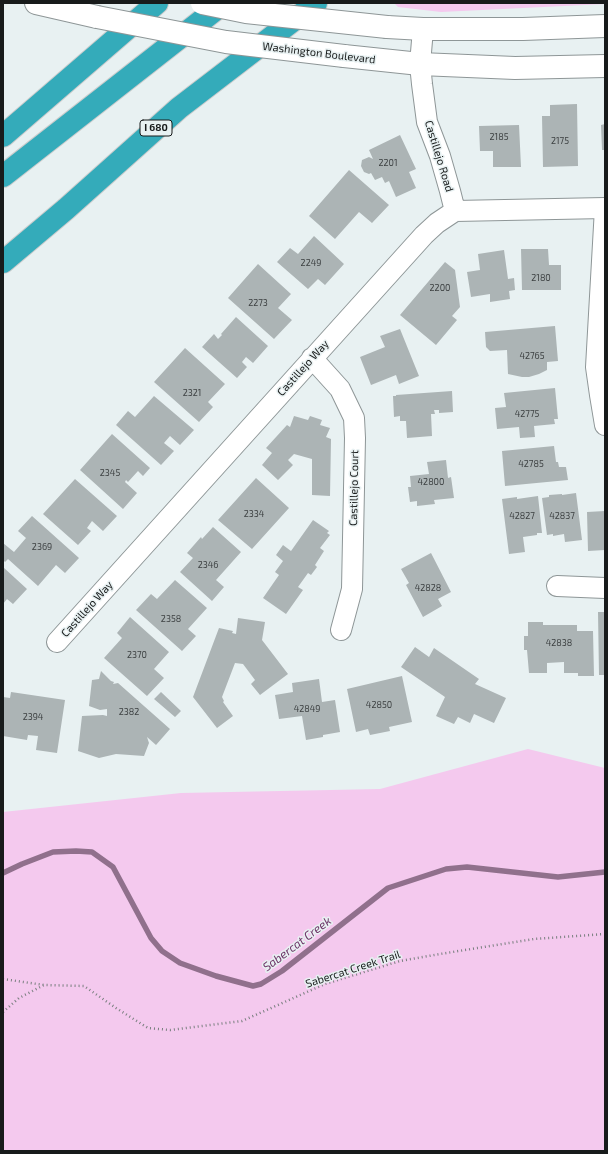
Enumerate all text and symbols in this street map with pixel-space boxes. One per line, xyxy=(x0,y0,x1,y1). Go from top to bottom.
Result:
street label: Washington Boulevard xyxy=(262,40,376,66)
street label: Castillejo Road xyxy=(422,119,456,193)
road number: I 680 xyxy=(140,120,172,136)
house number: 2185 xyxy=(490,132,508,142)
house number: 2175 xyxy=(551,136,569,146)
house number: 2201 xyxy=(378,158,398,168)
house number: 2249 xyxy=(301,258,321,268)
house number: 2180 xyxy=(531,273,551,283)
house number: 2200 xyxy=(430,283,450,293)
house number: 2273 xyxy=(248,298,268,308)
street label: Castillejo Way xyxy=(274,337,332,399)
house number: 42765 xyxy=(519,351,545,361)
house number: 2321 xyxy=(183,388,201,398)
house number: 42775 xyxy=(515,409,539,419)
street label: Castillejo Court xyxy=(347,450,361,526)
house number: 42785 xyxy=(518,459,544,469)
house number: 2345 xyxy=(100,468,120,478)
house number: 42800 xyxy=(418,477,444,487)
house number: 2334 xyxy=(244,509,264,519)
house number: 42827 xyxy=(509,511,535,521)
house number: 42837 xyxy=(549,511,575,521)
house number: 2369 xyxy=(32,542,52,552)
house number: 2346 xyxy=(198,560,218,570)
street label: Castillejo Way xyxy=(58,578,116,640)
house number: 42828 xyxy=(415,583,441,593)
house number: 2358 xyxy=(161,614,181,624)
house number: 42838 xyxy=(546,638,572,648)
house number: 2370 xyxy=(127,650,147,660)
house number: 42850 xyxy=(366,700,392,710)
house number: 42849 xyxy=(294,704,320,714)
house number: 2382 xyxy=(119,707,139,717)
house number: 2394 xyxy=(23,712,43,722)
water label: Sabercat Creek xyxy=(260,914,334,974)
street label: Sabercat Creek Trail xyxy=(304,947,402,991)

